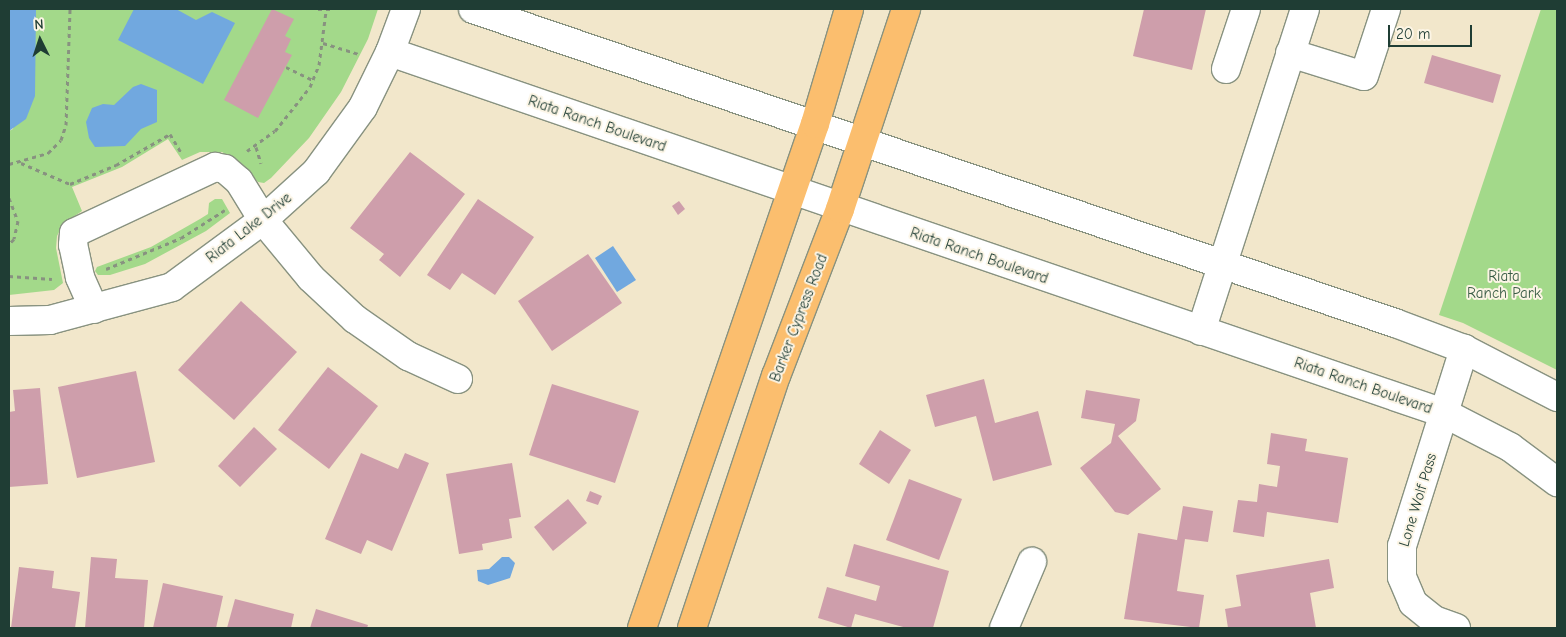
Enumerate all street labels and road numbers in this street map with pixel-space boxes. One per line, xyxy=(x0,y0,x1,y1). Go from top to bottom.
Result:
street label: Riata Ranch Boulevard xyxy=(526,92,668,156)
street label: Riata Lake Drive xyxy=(203,189,295,267)
street label: Riata Ranch Boulevard xyxy=(908,224,1050,288)
street label: Barker Cypress Road xyxy=(766,252,832,384)
street label: Riata Ranch Boulevard xyxy=(1292,354,1434,418)
street label: Lone Wolf Pass xyxy=(1395,451,1441,549)

